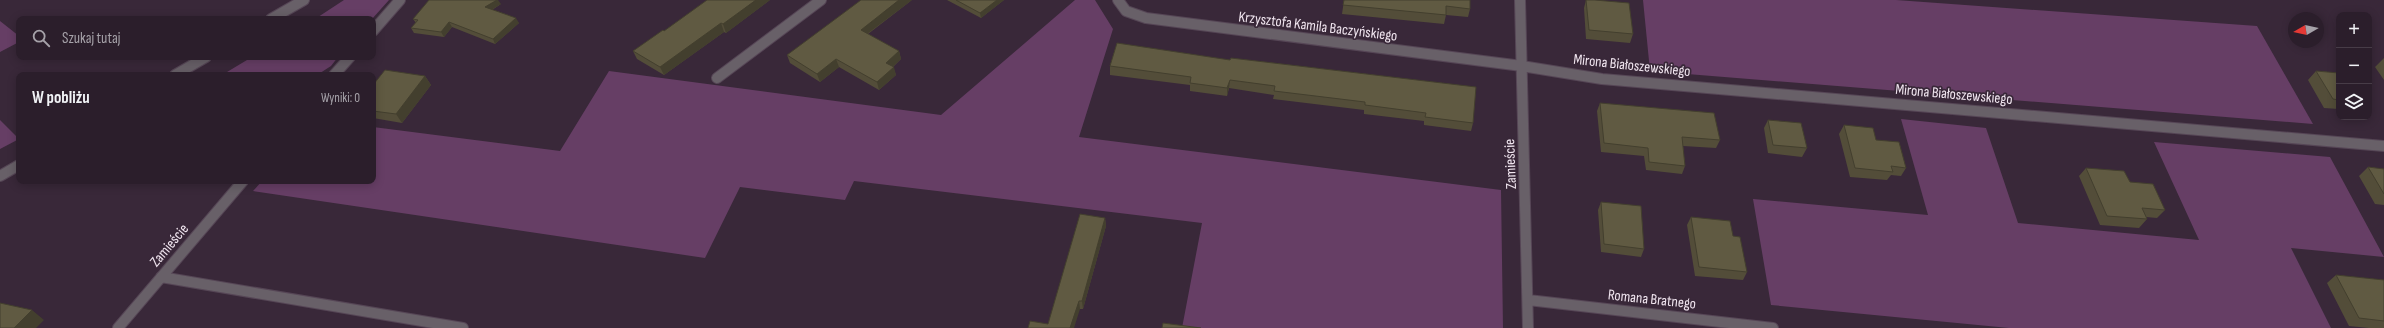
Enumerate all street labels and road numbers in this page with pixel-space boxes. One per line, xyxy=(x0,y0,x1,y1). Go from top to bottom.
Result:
street label: Krzysztofa Kamila Baczyńskiego xyxy=(1237,7,1398,46)
street label: Mirona Białoszewskiego xyxy=(1572,50,1691,81)
street label: Mirona Białoszewskiego xyxy=(1895,80,2013,109)
street label: Zamieście xyxy=(1500,138,1521,190)
street label: Zamieście xyxy=(146,220,193,271)
street label: Romana Bratnego xyxy=(1607,285,1697,314)

